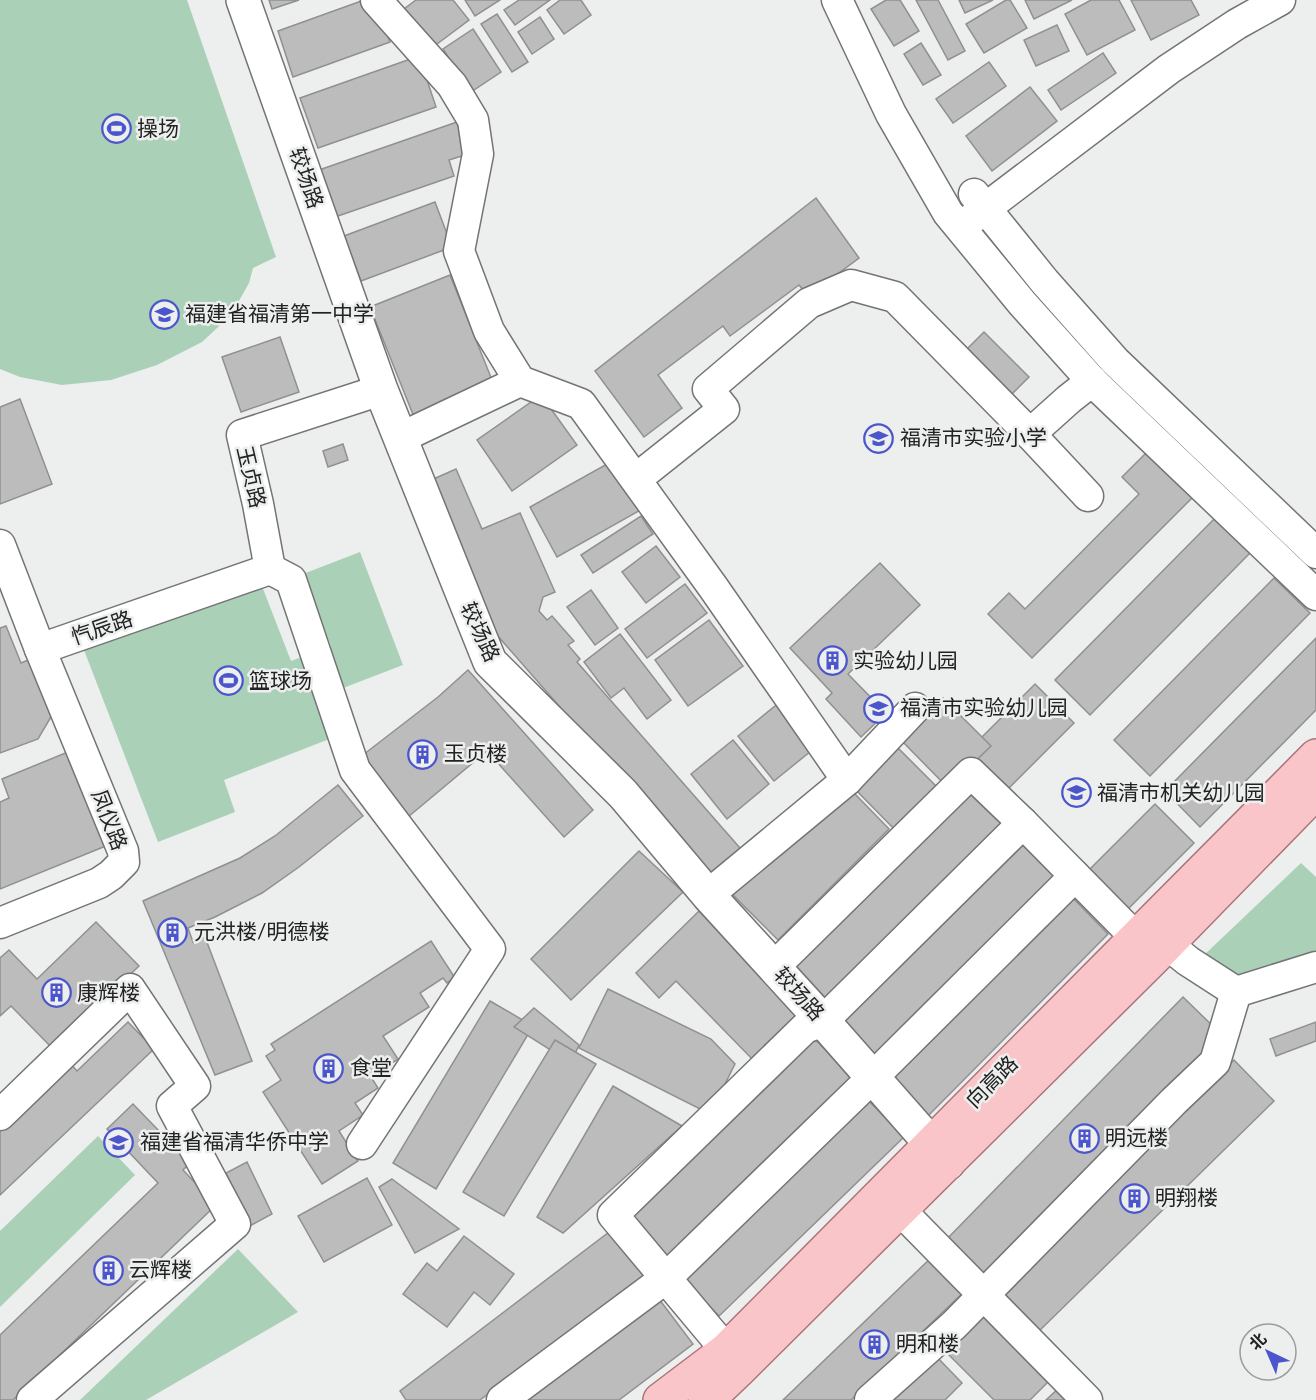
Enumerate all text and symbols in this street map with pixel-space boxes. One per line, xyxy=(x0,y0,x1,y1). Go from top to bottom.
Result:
sports icon: 操场 xyxy=(100,113,132,145)
place label: 操场 xyxy=(137,115,179,140)
street label: 较场路 xyxy=(285,144,329,211)
school or university icon: 福建省福清第一中学 xyxy=(148,298,180,330)
place label: 福建省福清第一中学 xyxy=(185,300,374,325)
school or university icon: 福清市实验小学 xyxy=(863,422,895,454)
place label: 福清市实验小学 xyxy=(900,424,1047,449)
street label: 玉贞路 xyxy=(233,443,272,510)
street label: 较场路 xyxy=(457,598,506,665)
street label: 忾辰路 xyxy=(68,605,135,649)
building icon: 实验幼儿园 xyxy=(816,645,848,677)
place label: 实验幼儿园 xyxy=(853,647,958,672)
sports icon: 篮球场 xyxy=(212,665,244,697)
place label: 篮球场 xyxy=(249,667,312,692)
school or university icon: 福清市实验幼儿园 xyxy=(863,692,895,724)
place label: 福清市实验幼儿园 xyxy=(900,694,1068,719)
building icon: 玉贞楼 xyxy=(407,738,439,770)
place label: 玉贞楼 xyxy=(444,740,507,765)
school or university icon: 福清市机关幼儿园 xyxy=(1060,777,1092,809)
place label: 福清市机关幼儿园 xyxy=(1097,779,1265,804)
street label: 凤仪路 xyxy=(87,786,133,853)
building icon: 元洪楼/明德楼 xyxy=(157,916,189,948)
place label: 元洪楼/明德楼 xyxy=(194,918,330,943)
street label: 较场路 xyxy=(770,961,830,1025)
building icon: 康辉楼 xyxy=(40,977,72,1009)
place label: 康辉楼 xyxy=(77,979,140,1004)
street label: 向高路 xyxy=(960,1050,1022,1112)
building icon: 食堂 xyxy=(313,1052,345,1084)
place label: 食堂 xyxy=(350,1054,392,1079)
building icon: 明远楼 xyxy=(1068,1122,1100,1154)
place label: 明远楼 xyxy=(1105,1124,1168,1149)
school or university icon: 福建省福清华侨中学 xyxy=(103,1126,135,1158)
place label: 福建省福清华侨中学 xyxy=(140,1128,329,1153)
building icon: 明翔楼 xyxy=(1118,1182,1150,1214)
place label: 明翔楼 xyxy=(1155,1184,1218,1209)
building icon: 云辉楼 xyxy=(92,1254,124,1286)
place label: 云辉楼 xyxy=(129,1256,192,1281)
north arrow xyxy=(1238,1322,1298,1382)
building icon: 明和楼 xyxy=(859,1328,891,1360)
text: 北 xyxy=(1245,1328,1270,1353)
place label: 明和楼 xyxy=(896,1330,959,1355)

